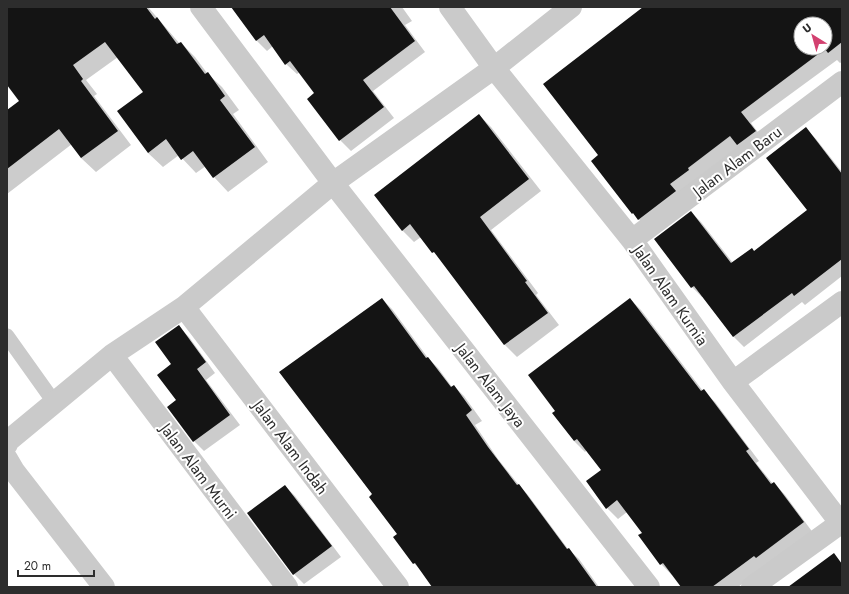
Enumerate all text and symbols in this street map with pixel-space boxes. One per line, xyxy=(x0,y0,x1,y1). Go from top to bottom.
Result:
north arrow xyxy=(793,16,833,56)
text: U xyxy=(799,19,815,37)
street label: Jalan Alam Baru xyxy=(687,120,786,204)
street label: Jalan Alam Kurnia xyxy=(626,239,714,350)
street label: Jalan Alam Jaya xyxy=(449,337,531,432)
street label: Jalan Alam Indah xyxy=(246,394,334,499)
street label: Jalan Alam Murni xyxy=(154,417,242,524)
scale bar xyxy=(18,552,94,578)
text: 20 m xyxy=(24,557,51,575)

